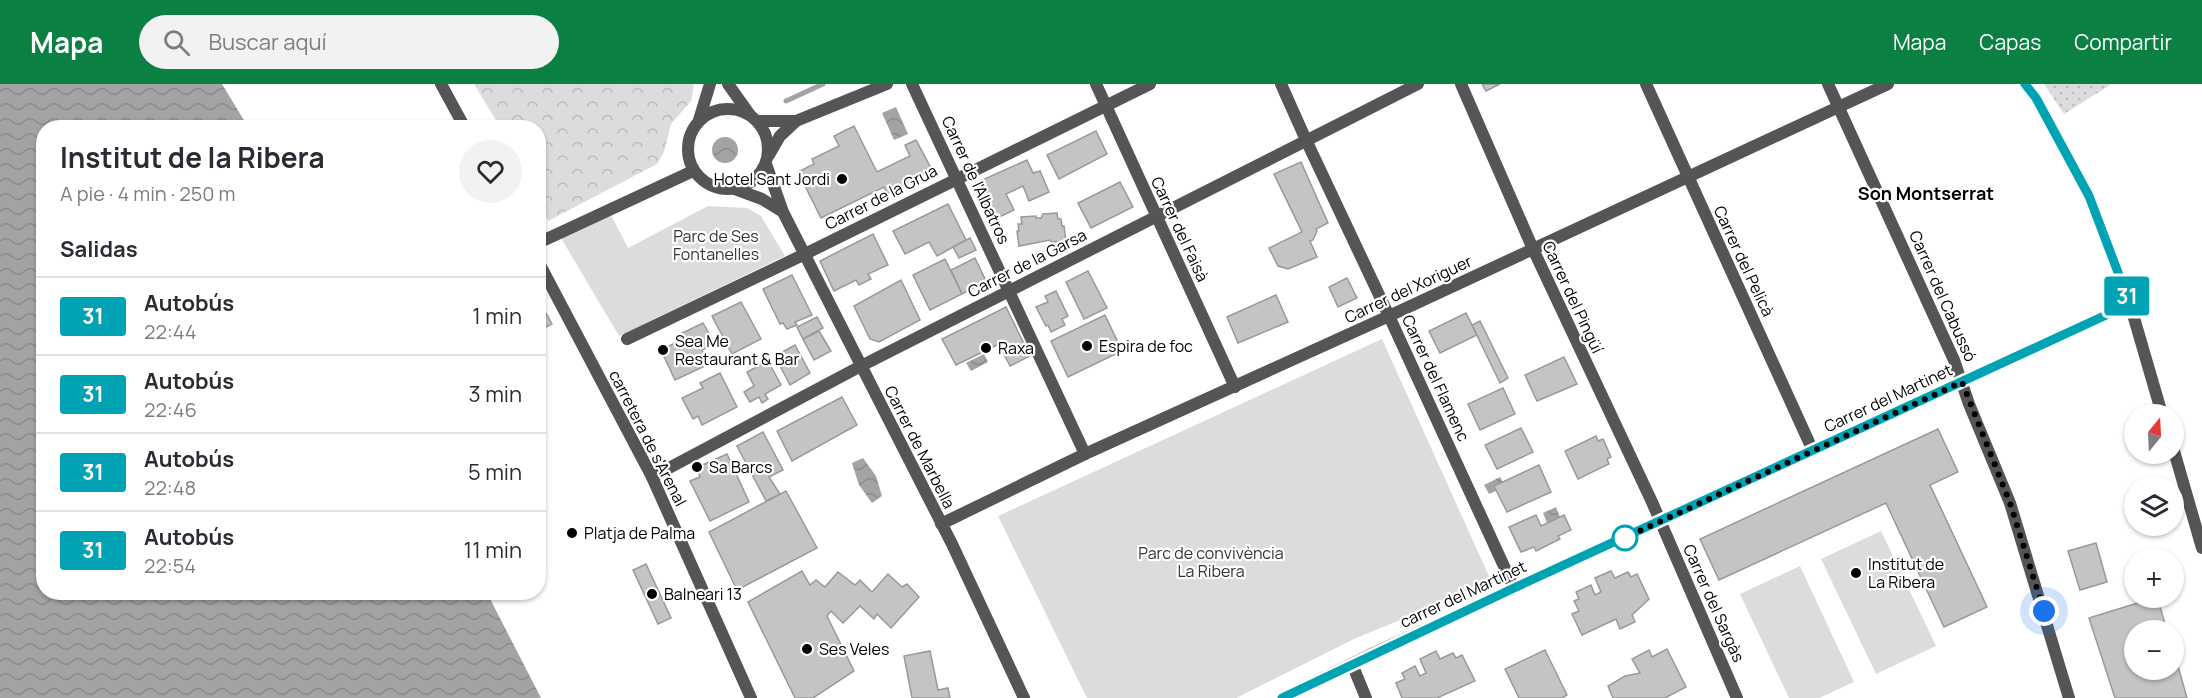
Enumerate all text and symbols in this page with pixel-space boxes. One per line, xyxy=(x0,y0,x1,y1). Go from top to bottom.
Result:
search box xyxy=(139,15,559,69)
text: Mapa xyxy=(30,23,103,61)
icon: search xyxy=(160,26,193,59)
text: Buscar aquí xyxy=(208,27,327,57)
text: Mapa xyxy=(1893,28,1946,56)
text: Capas xyxy=(1979,28,2041,56)
text: Compartir xyxy=(2074,28,2172,56)
street label: Carrer de l'Albatros xyxy=(937,112,1015,248)
text: Institut de la Ribera xyxy=(60,138,325,176)
button: heart xyxy=(459,140,522,203)
street label: Carrer de la Grua xyxy=(821,159,941,235)
place label: Hotel Sant Jordi xyxy=(714,168,830,190)
marker: Hotel Sant Jordi xyxy=(835,172,849,186)
street label: Carrer del Faisà xyxy=(1146,173,1214,285)
text: A pie · 4 min · 250 m xyxy=(60,180,235,207)
district label: Son Montserrat xyxy=(1858,181,1994,205)
street label: Carrer del Pelicà xyxy=(1709,202,1779,320)
street label: Carrer de la Garsa xyxy=(964,224,1090,302)
park label: Parc de Ses Fontanelles xyxy=(673,225,759,265)
street label: Carrer del Cabussó xyxy=(1904,227,1982,365)
text: Salidas xyxy=(60,234,138,264)
street label: Carrer del Pingüí xyxy=(1537,237,1609,357)
street label: Carrer del Xoriguer xyxy=(1341,250,1475,328)
line badge: 31 xyxy=(2100,276,2154,316)
text: 31 xyxy=(2116,282,2138,310)
text: Autobús xyxy=(144,288,234,318)
text: 1 min xyxy=(472,301,522,331)
text: 31 xyxy=(82,302,104,330)
street label: Carrer del Flamenc xyxy=(1397,311,1475,445)
text: 22:44 xyxy=(144,318,197,345)
place label: Sea Me Restaurant & Bar xyxy=(675,330,799,370)
place label: Espira de foc xyxy=(1099,335,1193,357)
place label: Raxa xyxy=(998,337,1034,359)
marker: Espira de foc xyxy=(1080,339,1094,353)
marker: Raxa xyxy=(979,341,993,355)
marker: Sea Me Restaurant & Bar xyxy=(656,343,670,357)
street label: Carrer del Martinet xyxy=(1820,359,1956,437)
text: Autobús xyxy=(144,366,234,396)
street label: carretera de s'Arenal xyxy=(604,366,692,510)
text: 3 min xyxy=(469,379,522,409)
text: 31 xyxy=(82,380,104,408)
street label: Carrer de Marbella xyxy=(879,382,961,512)
text: 22:46 xyxy=(144,396,197,423)
north arrow xyxy=(2124,404,2184,464)
map controls xyxy=(2124,404,2184,680)
text: Autobús xyxy=(144,444,234,474)
place label: Sa Barcs xyxy=(709,456,773,478)
text: 5 min xyxy=(468,457,522,487)
text: 31 xyxy=(82,458,104,486)
marker: Sa Barcs xyxy=(690,460,704,474)
text: 22:48 xyxy=(144,474,196,501)
button: layers xyxy=(2124,476,2184,536)
text: Autobús xyxy=(144,522,234,552)
place label: Platja de Palma xyxy=(584,522,695,544)
unlabelled marker xyxy=(1612,525,1638,551)
marker: Platja de Palma xyxy=(565,526,579,540)
text: 11 min xyxy=(464,535,522,565)
text: 31 xyxy=(82,536,104,564)
street label: Carrer del Sargàs xyxy=(1678,541,1750,665)
park label: Parc de convivència La Ribera xyxy=(1138,542,1284,582)
button: + xyxy=(2124,548,2184,608)
text: 22:54 xyxy=(144,552,196,579)
place label: Institut de La Ribera xyxy=(1868,553,1944,593)
street label: carrer del Martinet xyxy=(1396,555,1530,633)
marker: Institut de La Ribera xyxy=(1849,566,1863,580)
place label: Balneari 13 xyxy=(664,583,742,605)
marker: Balneari 13 xyxy=(645,587,659,601)
your location xyxy=(2029,596,2059,626)
button: − xyxy=(2124,620,2184,680)
place label: Ses Veles xyxy=(819,638,889,660)
marker: Ses Veles xyxy=(800,642,814,656)

